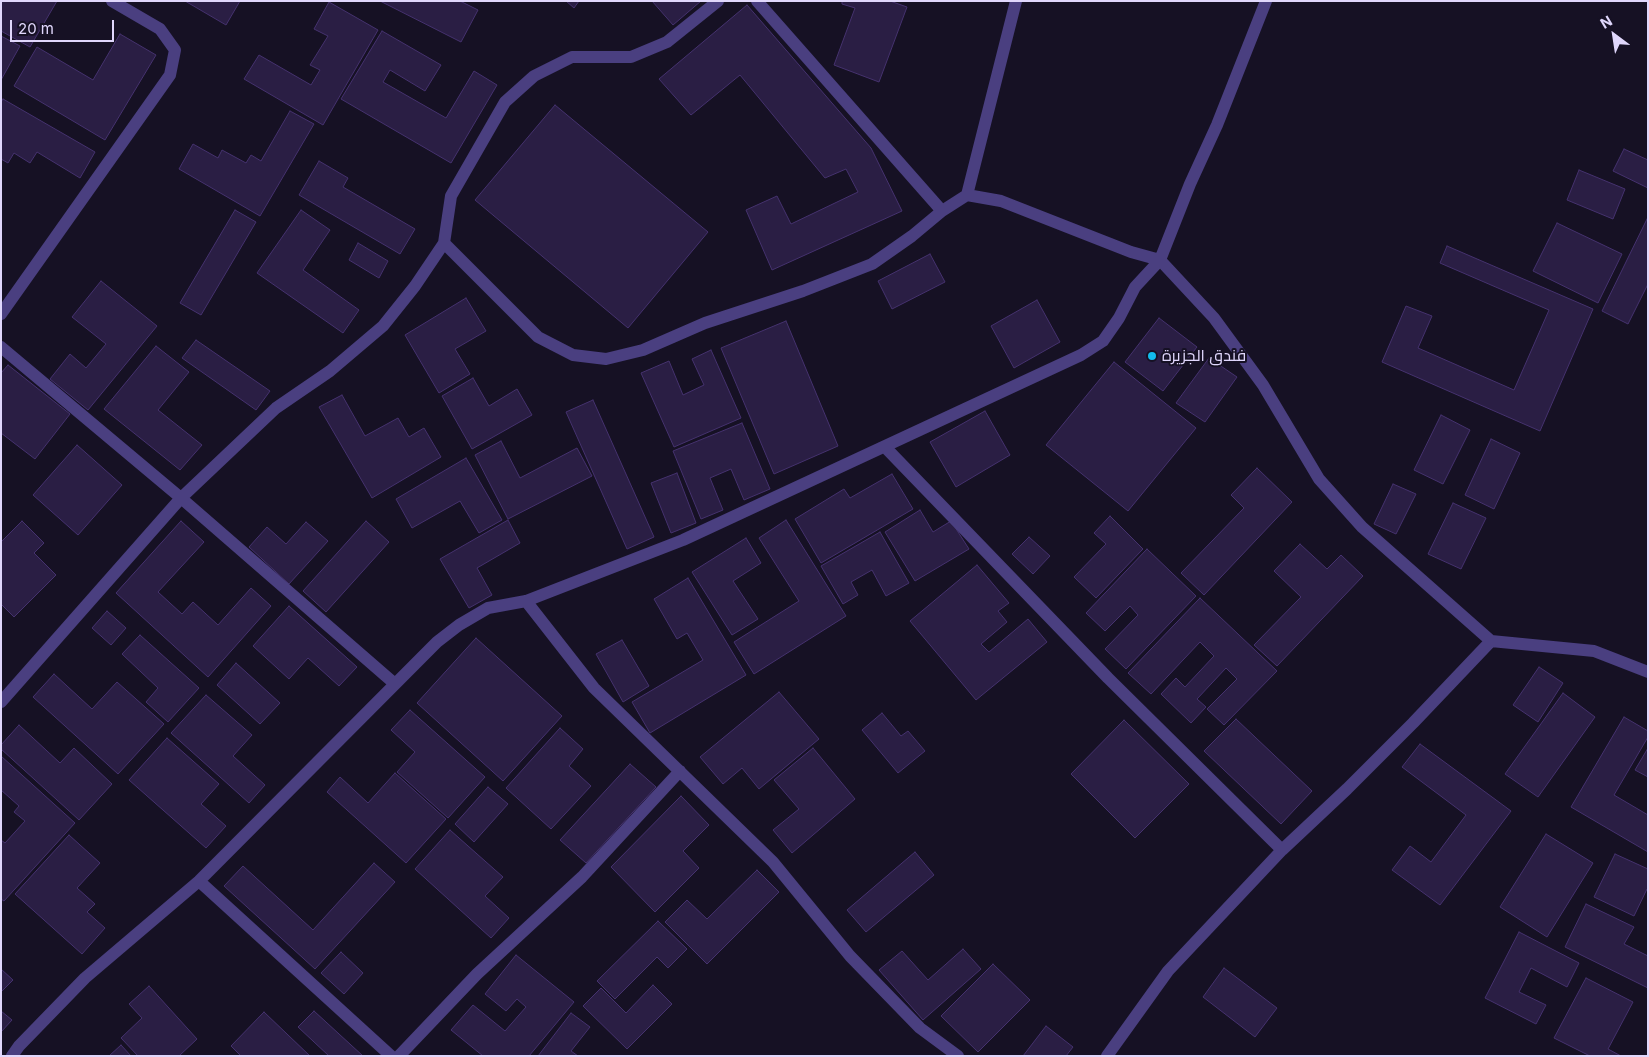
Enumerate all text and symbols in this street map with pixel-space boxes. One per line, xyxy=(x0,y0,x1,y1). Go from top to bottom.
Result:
scale bar xyxy=(12,10,116,42)
north arrow xyxy=(1589,10,1639,60)
text: N xyxy=(1597,12,1615,32)
text: 20 m xyxy=(18,19,54,38)
place label: فندق الجزيرة xyxy=(1162,346,1246,366)
marker: فندق الجزيرة xyxy=(1146,350,1158,362)

